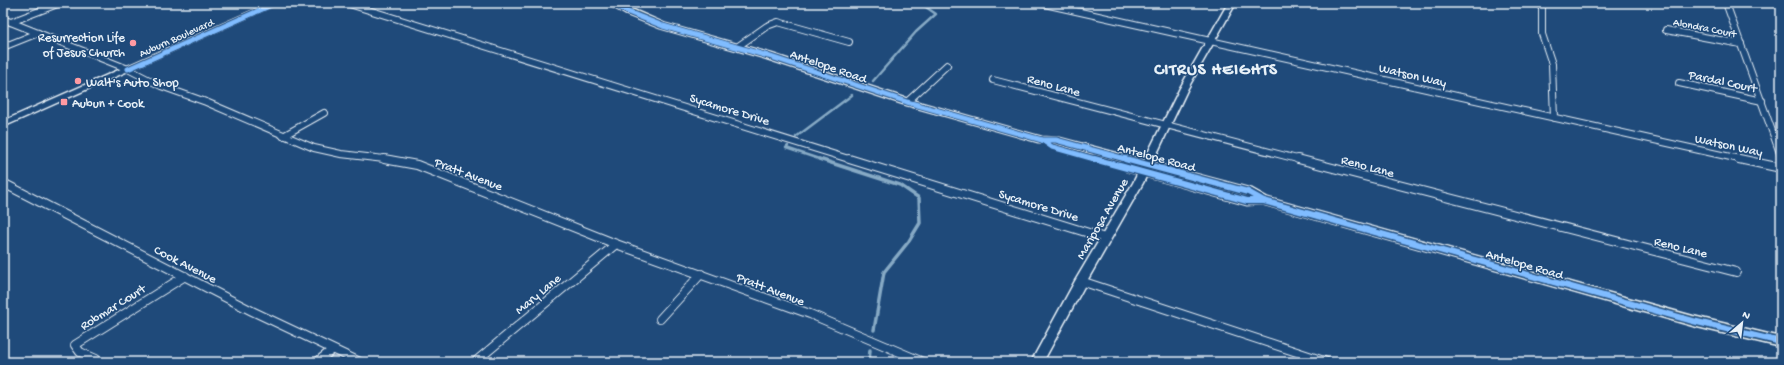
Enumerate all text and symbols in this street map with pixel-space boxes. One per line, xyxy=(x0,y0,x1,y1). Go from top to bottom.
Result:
street label: Auburn Boulevard xyxy=(138,16,217,61)
street label: Alondra Court xyxy=(1672,17,1739,41)
place label: Resurrection Life of Jesus Church xyxy=(38,31,125,61)
marker: Resurrection Life of Jesus Church xyxy=(128,38,138,48)
street label: Antelope Road xyxy=(788,47,870,88)
district label: CITRUS HEIGHTS xyxy=(1153,61,1278,81)
street label: Watson Way xyxy=(1377,61,1448,92)
street label: Pardal Court xyxy=(1686,68,1760,97)
street label: Reno Lane xyxy=(1025,72,1082,101)
marker: Walt's Auto Shop xyxy=(73,76,83,86)
place label: Walt's Auto Shop xyxy=(86,76,179,91)
street label: Sycamore Drive xyxy=(687,91,771,130)
marker: Aubun + Cook xyxy=(59,97,69,107)
place label: Aubun + Cook xyxy=(72,97,145,112)
street label: Watson Way xyxy=(1693,132,1764,161)
street label: Antelope Road xyxy=(1116,141,1198,176)
street label: Reno Lane xyxy=(1339,153,1396,182)
street label: Pratt Avenue xyxy=(431,155,505,195)
street label: Mariposa Avenue xyxy=(1074,176,1133,262)
street label: Sycamore Drive xyxy=(996,187,1080,226)
street label: Reno Lane xyxy=(1652,235,1709,262)
street label: Cook Avenue xyxy=(151,243,219,288)
street label: Antelope Road xyxy=(1484,247,1566,284)
street label: Pratt Avenue xyxy=(733,270,807,310)
street label: Mary Lane xyxy=(513,271,565,318)
street label: Robmar Court xyxy=(78,281,150,334)
north arrow xyxy=(1722,303,1762,343)
text: N xyxy=(1740,309,1752,323)

